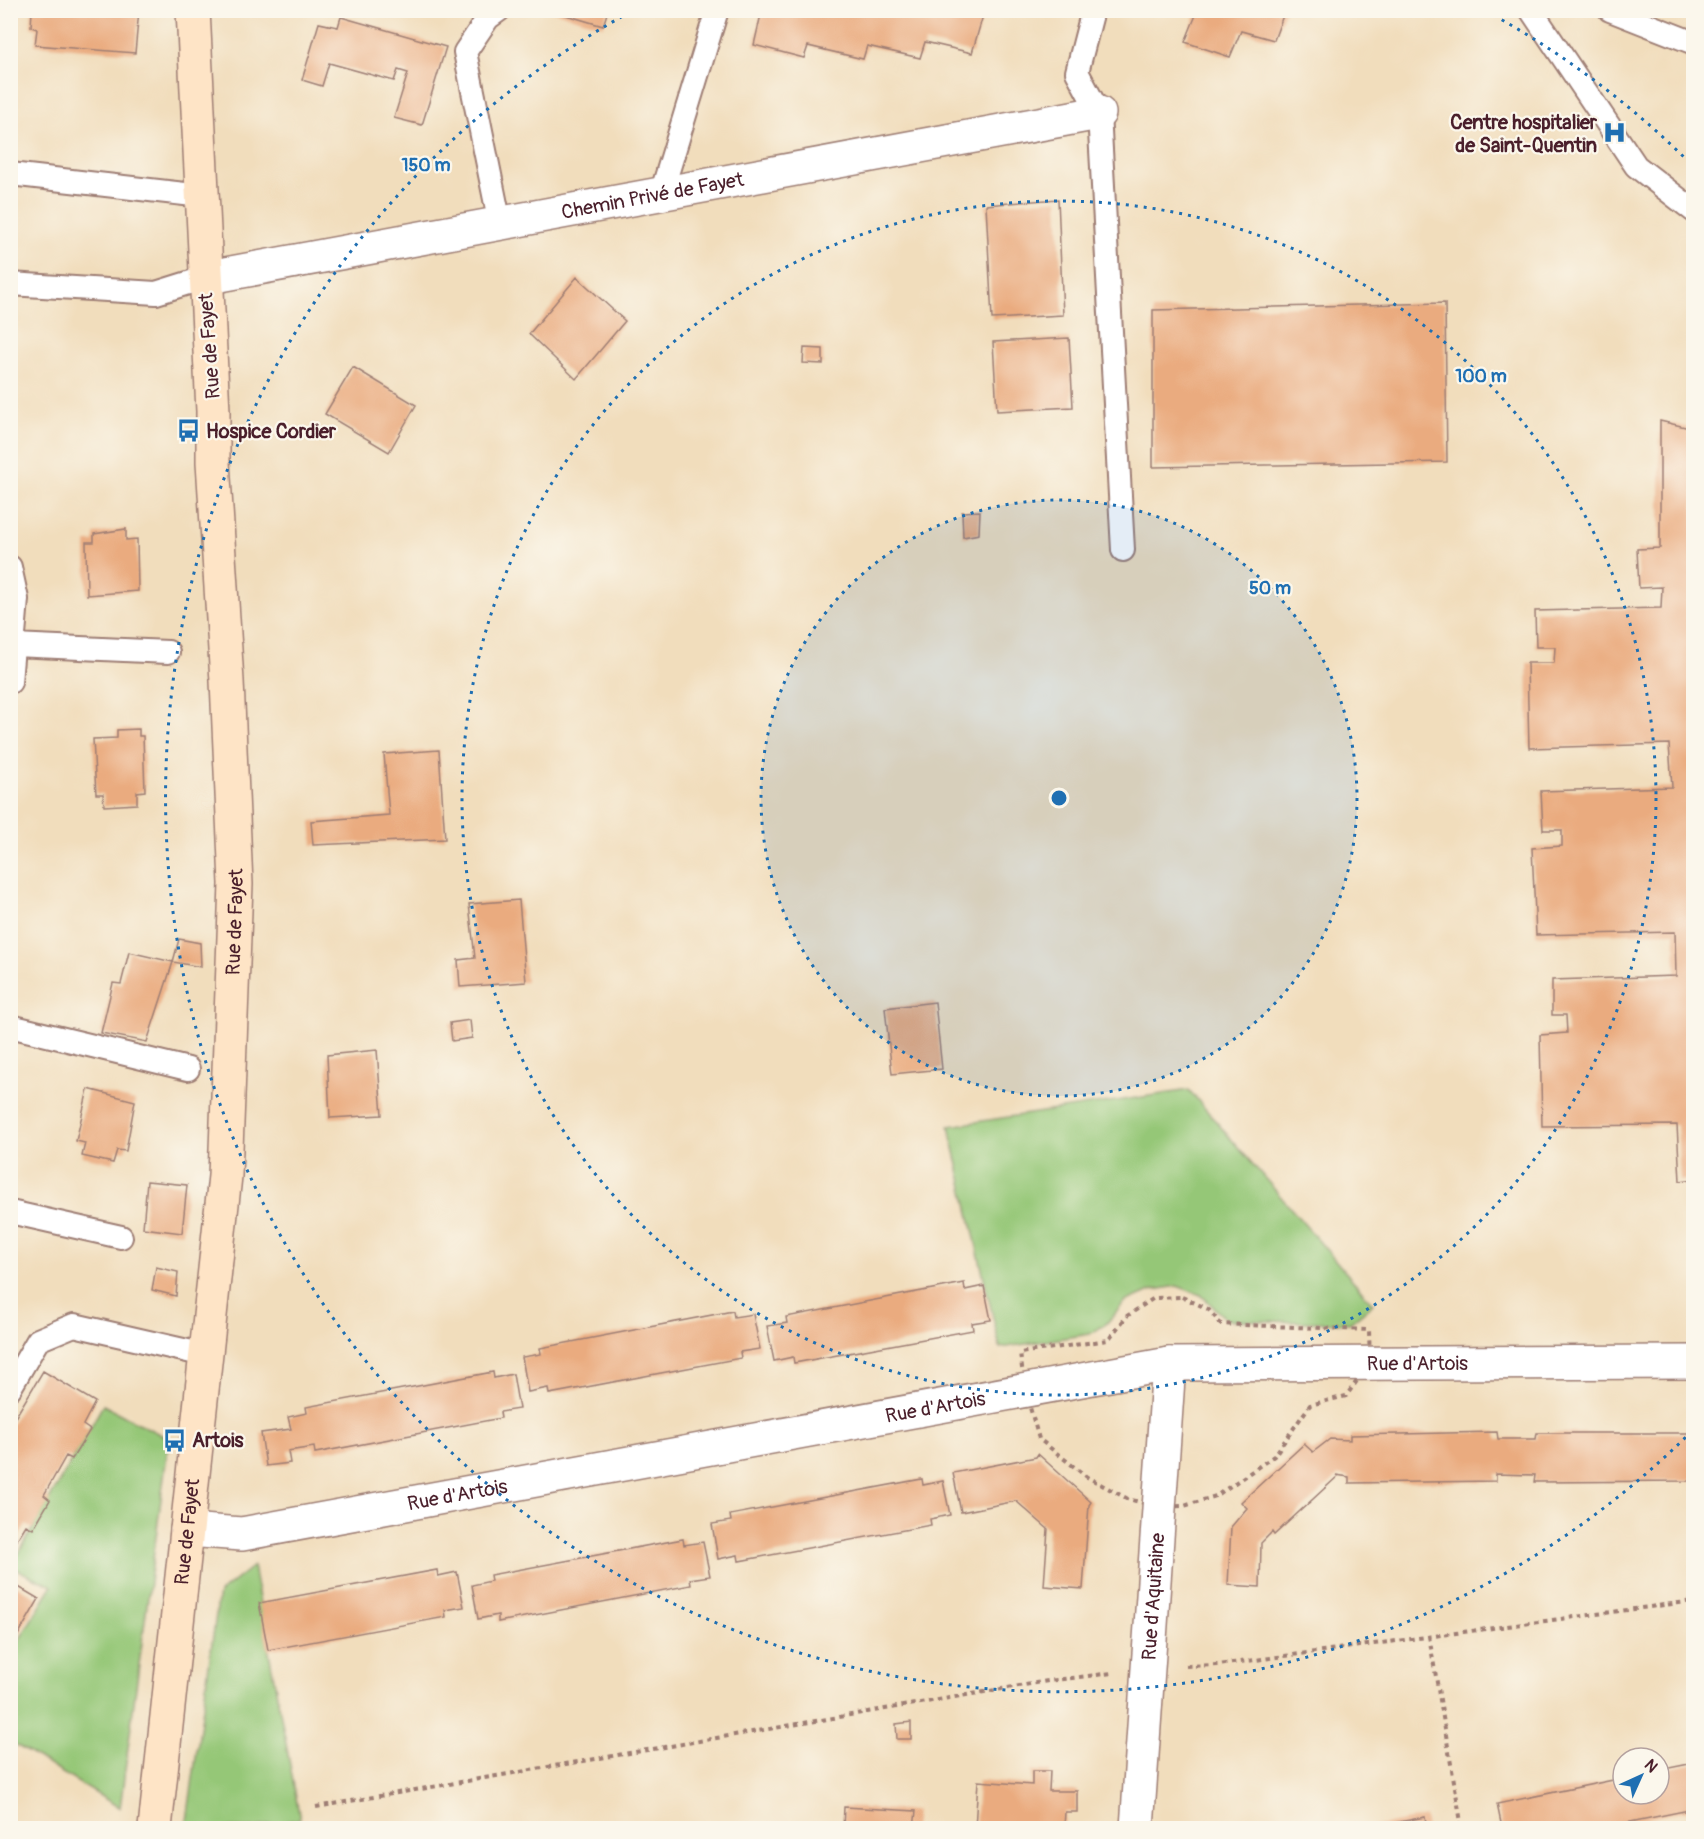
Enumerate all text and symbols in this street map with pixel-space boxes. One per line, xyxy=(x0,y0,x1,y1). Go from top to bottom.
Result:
place label: Centre hospitalier de Saint-Quentin xyxy=(1450,110,1598,158)
hospital icon: Centre hospitalier de Saint-Quentin xyxy=(1602,120,1628,146)
text: 150 m xyxy=(402,154,451,177)
street label: Chemin Privé de Fayet xyxy=(559,167,747,225)
street label: Rue de Fayet xyxy=(193,291,226,400)
text: 100 m xyxy=(1455,365,1507,388)
bus stop icon: Hospice Cordier xyxy=(175,418,201,444)
place label: Hospice Cordier xyxy=(206,419,337,444)
text: 50 m xyxy=(1249,577,1291,600)
centre of rings xyxy=(1049,788,1069,808)
street label: Rue de Fayet xyxy=(221,867,249,976)
street label: Rue d'Artois xyxy=(1367,1351,1468,1376)
street label: Rue d'Artois xyxy=(883,1386,987,1429)
bus stop icon: Artois xyxy=(161,1427,187,1453)
place label: Artois xyxy=(192,1428,243,1453)
street label: Rue d'Artois xyxy=(405,1474,509,1516)
street label: Rue de Fayet xyxy=(169,1477,206,1586)
street label: Rue d'Aquitaine xyxy=(1137,1532,1170,1661)
north arrow xyxy=(1611,1746,1671,1806)
text: N xyxy=(1640,1755,1662,1777)

